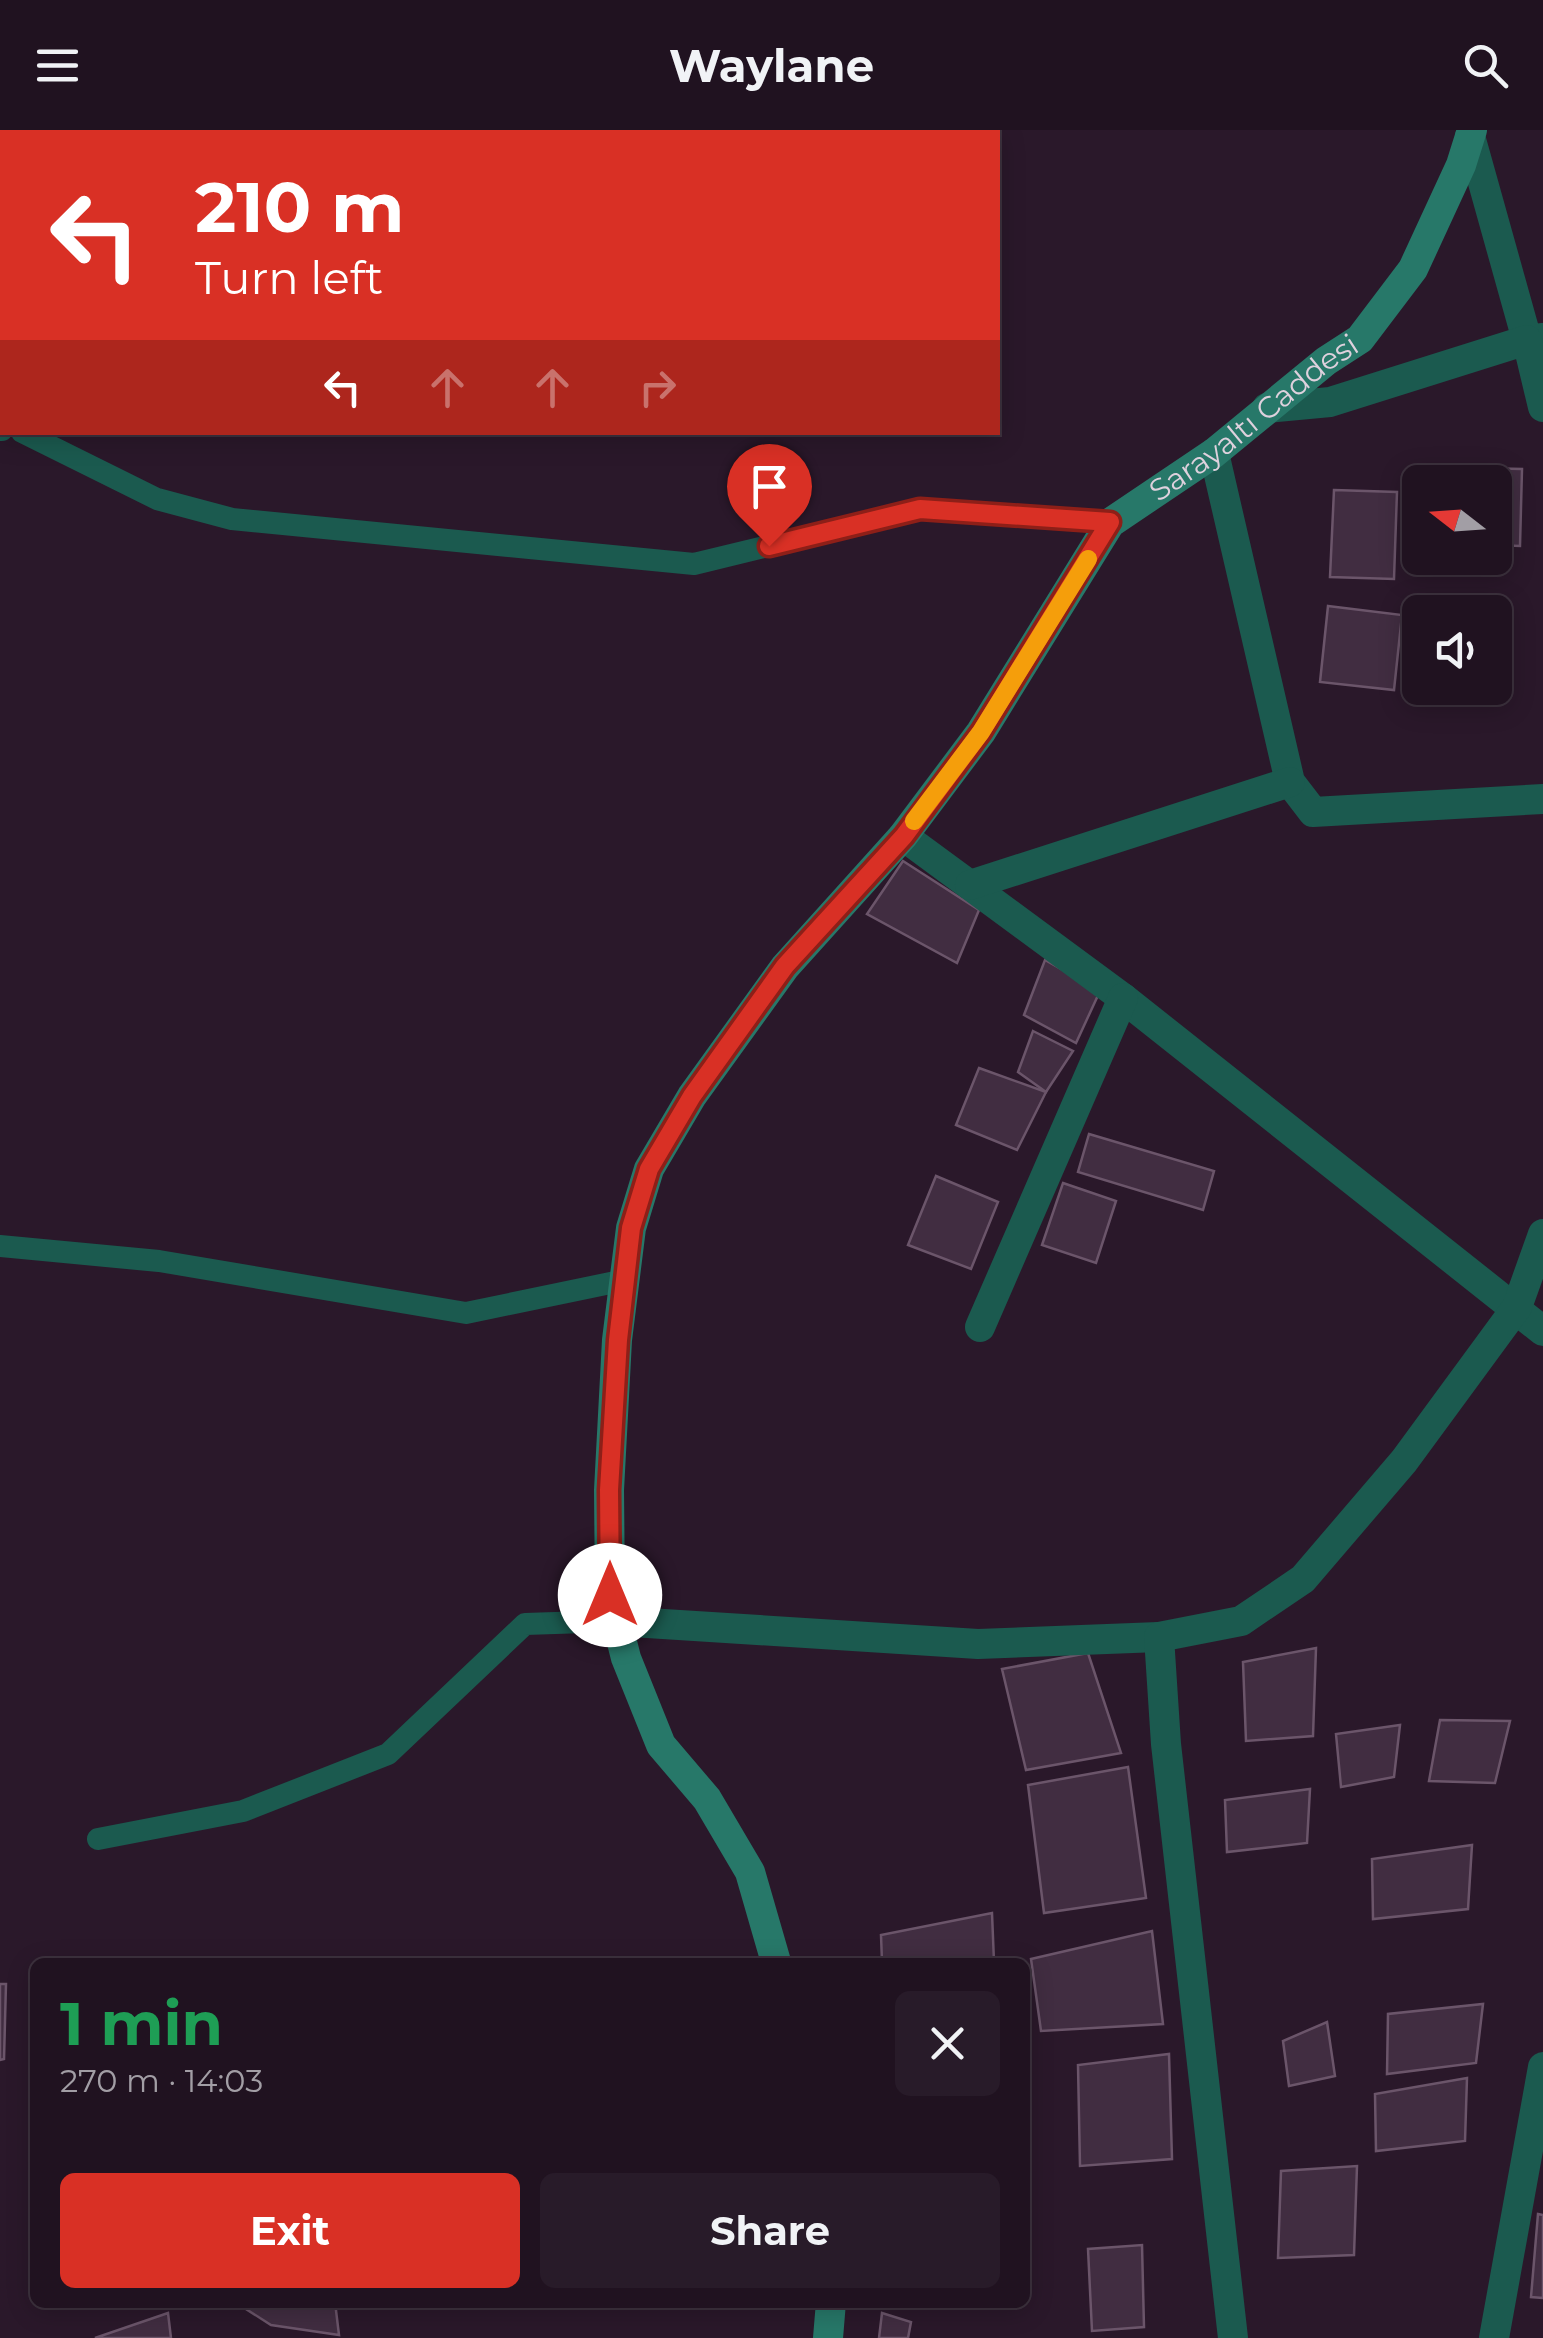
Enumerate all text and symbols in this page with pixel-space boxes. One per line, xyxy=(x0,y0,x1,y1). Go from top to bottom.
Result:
icon: menu xyxy=(30,38,85,93)
text: Waylane xyxy=(669,38,874,93)
icon: search xyxy=(1458,38,1513,93)
text: 210 m xyxy=(195,164,405,250)
icon: left xyxy=(30,170,160,300)
text: Turn left xyxy=(195,250,383,305)
street label: Sarayaltı Caddesi xyxy=(1142,326,1365,509)
icon: left xyxy=(315,360,370,415)
icon: ahead xyxy=(420,360,475,415)
icon: ahead xyxy=(525,360,580,415)
icon: right xyxy=(630,360,685,415)
pin xyxy=(727,444,812,547)
icon: arrive xyxy=(742,459,797,514)
north arrow xyxy=(1402,465,1512,575)
map controls xyxy=(1402,465,1512,705)
button: sound xyxy=(1402,595,1512,705)
position arrow xyxy=(558,1543,662,1647)
text: 1 min xyxy=(60,1987,223,2060)
button: close xyxy=(895,1991,1000,2096)
text: 270 m · 14:03 xyxy=(60,2061,263,2100)
button: Exit xyxy=(60,2173,520,2288)
button: Share xyxy=(540,2173,1000,2288)

